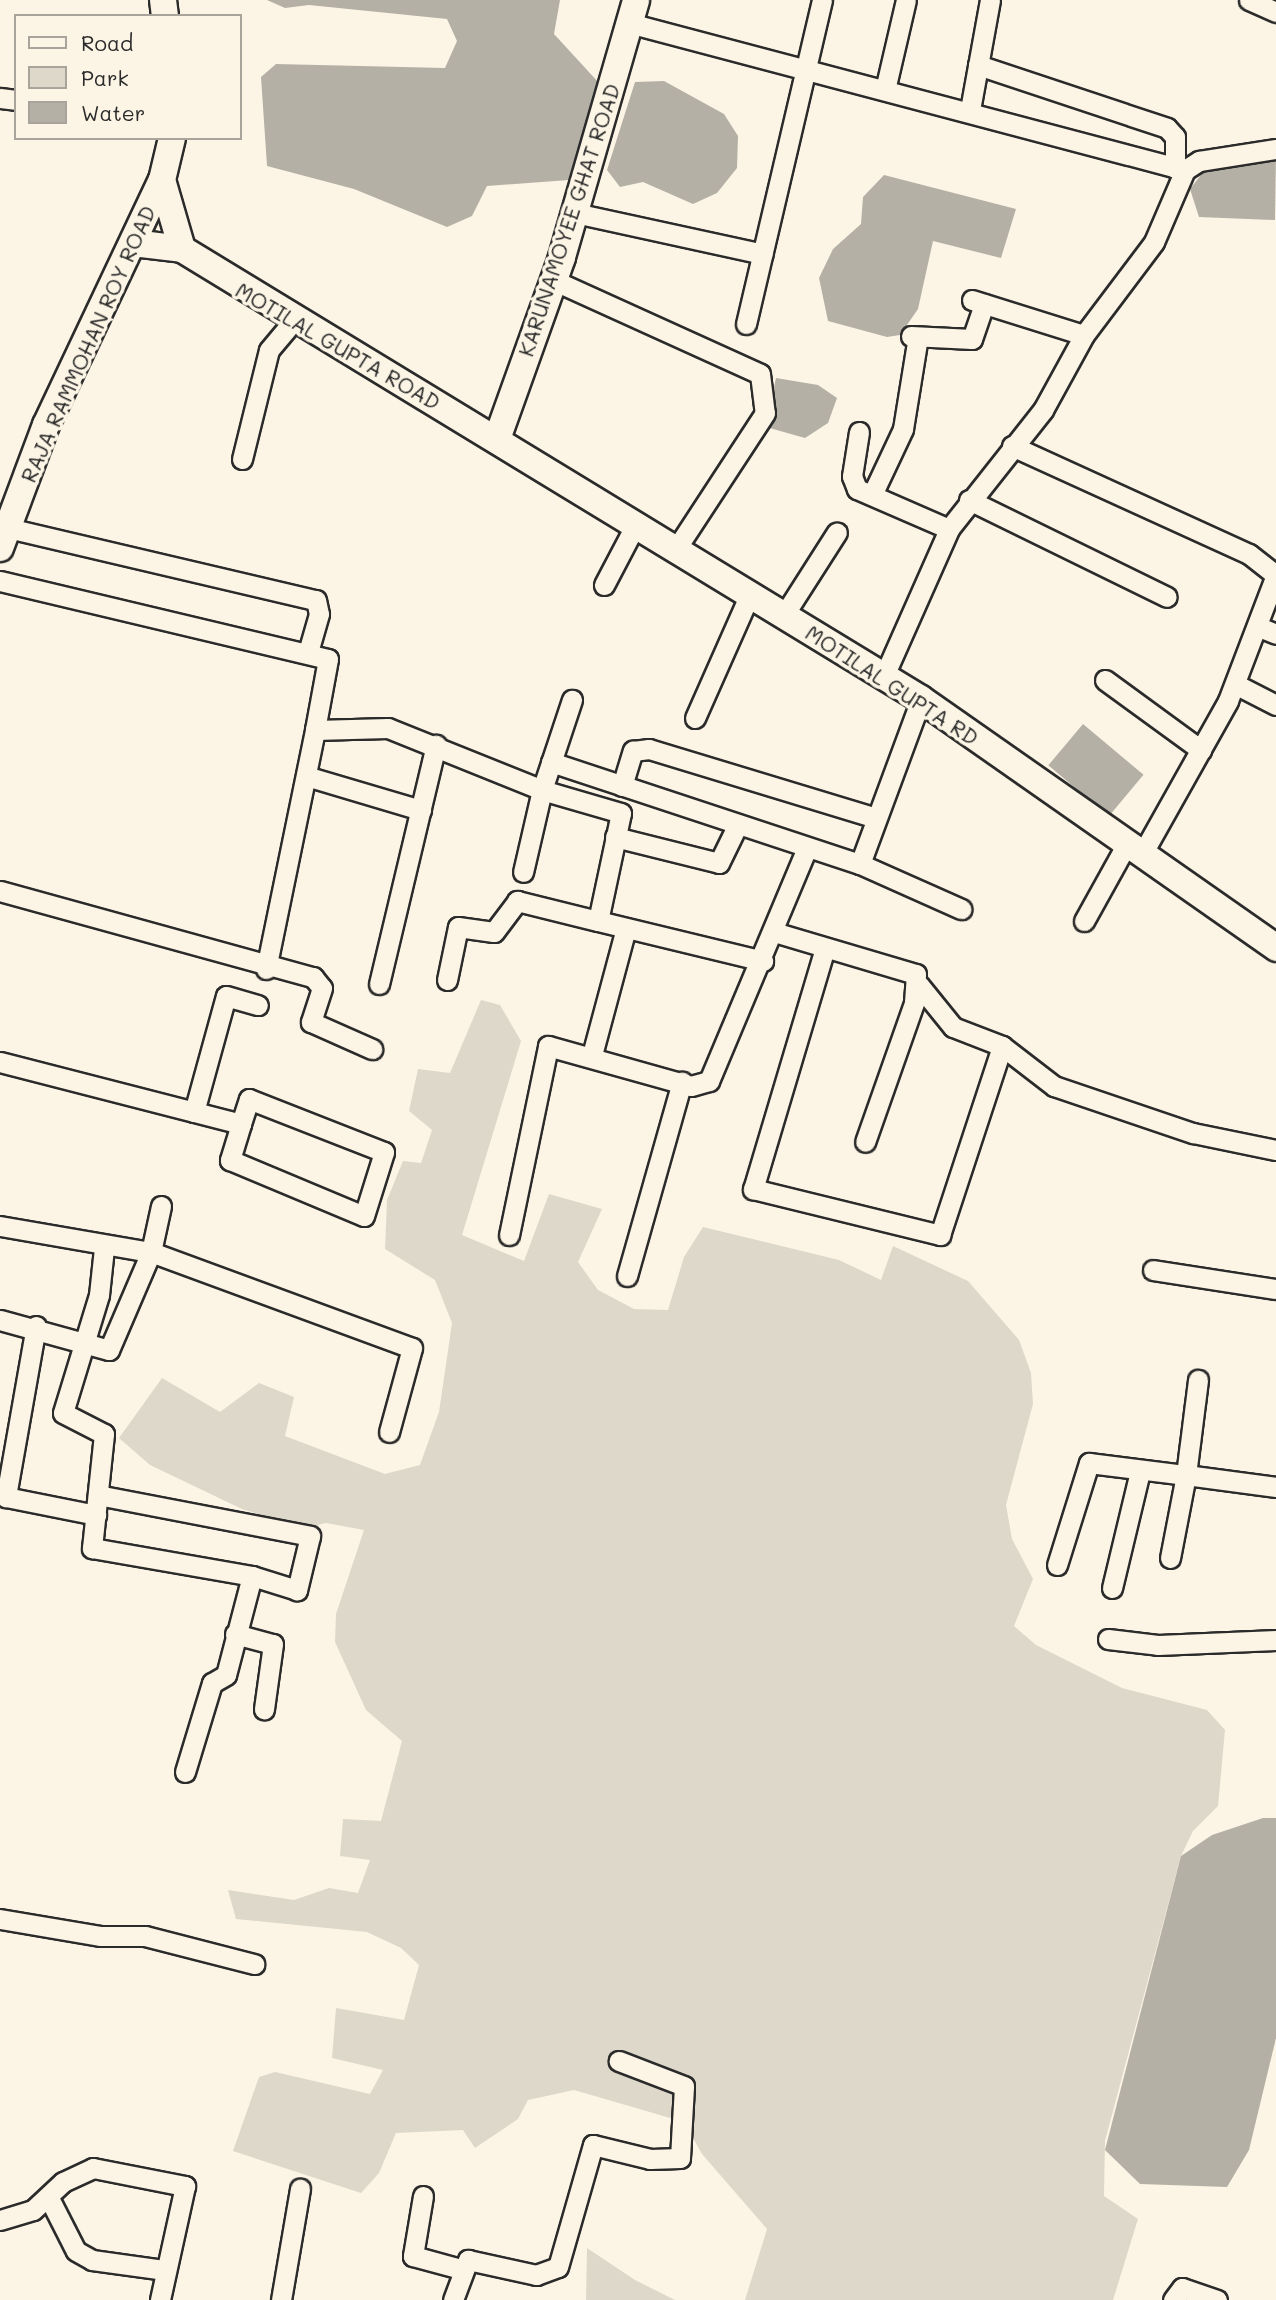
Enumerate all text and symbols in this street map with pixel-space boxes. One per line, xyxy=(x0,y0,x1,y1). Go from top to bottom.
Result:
legend xyxy=(14,14,242,140)
text: Road xyxy=(81,29,133,56)
text: Park xyxy=(81,64,129,91)
street label: KARUNAMOYEE GHAT ROAD xyxy=(513,80,625,360)
text: Water xyxy=(81,99,145,126)
street label: RAJA RAMMOHAN ROY ROAD xyxy=(15,202,161,486)
street label: MOTILAL GUPTA ROAD xyxy=(231,277,445,415)
street label: MOTILAL GUPTA RD xyxy=(801,620,983,750)

